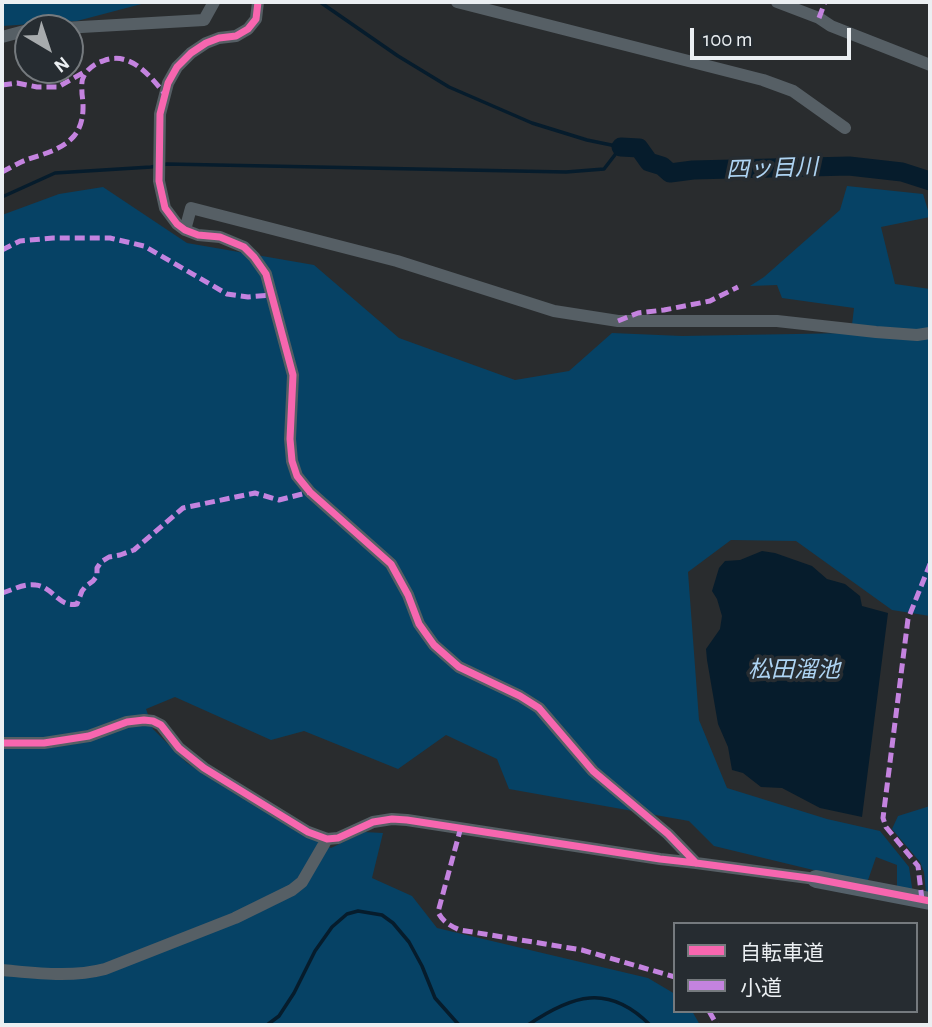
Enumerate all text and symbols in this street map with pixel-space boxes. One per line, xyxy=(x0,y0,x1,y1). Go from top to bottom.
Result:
north arrow xyxy=(14,14,84,84)
scale bar xyxy=(694,14,855,58)
text: 100 m xyxy=(703,29,753,50)
text: N xyxy=(50,53,72,76)
water label: 四ッ目川 xyxy=(726,154,818,184)
water label: 松田溜池 xyxy=(748,656,840,684)
legend xyxy=(673,922,918,1013)
text: 自転車道 xyxy=(740,943,824,964)
text: 小道 xyxy=(740,978,782,999)

